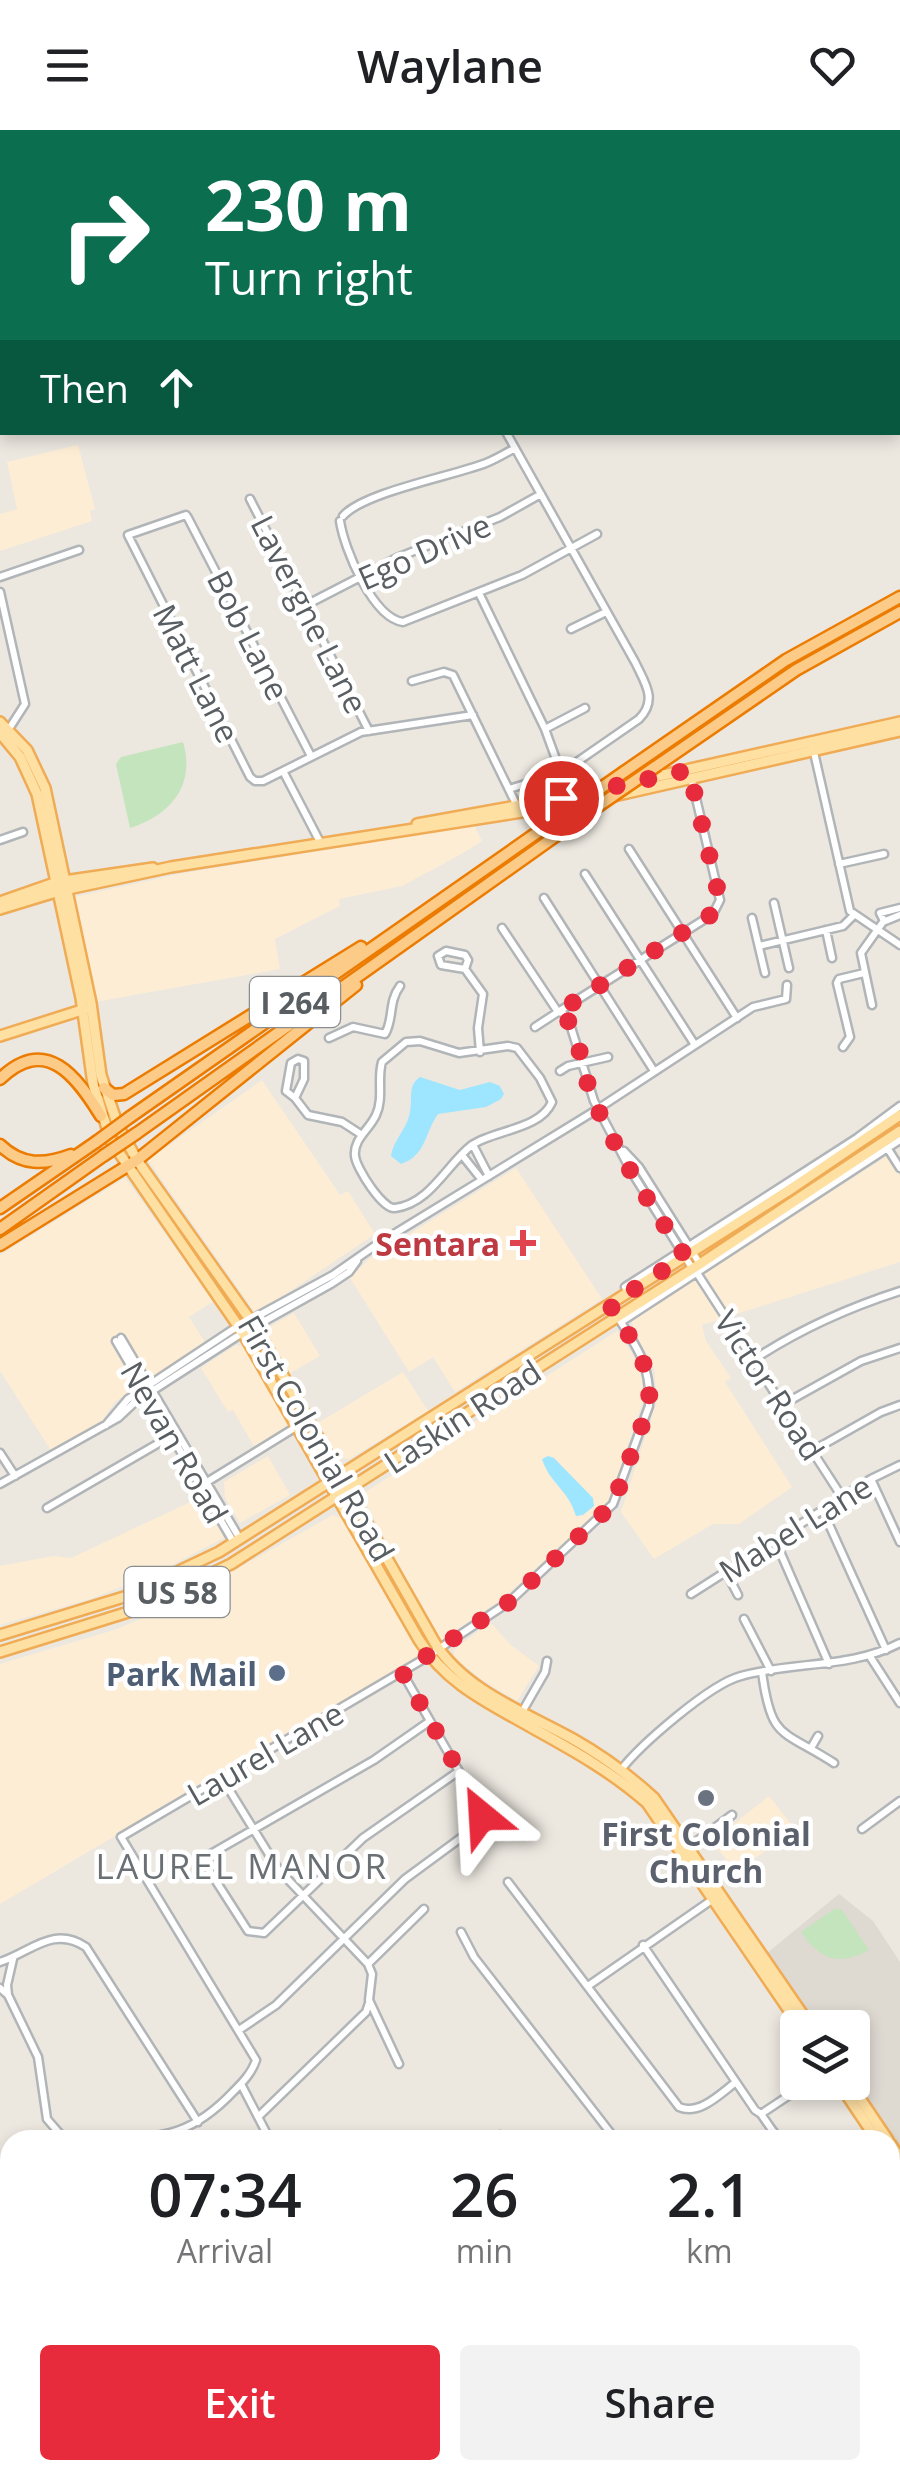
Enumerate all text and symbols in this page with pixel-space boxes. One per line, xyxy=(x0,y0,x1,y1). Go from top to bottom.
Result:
text: Waylane xyxy=(357,35,543,96)
icon: menu xyxy=(40,38,95,93)
icon: heart xyxy=(805,38,860,93)
text: 230 m xyxy=(205,156,412,252)
icon: right xyxy=(40,170,170,300)
text: Turn right xyxy=(205,247,413,308)
icon: ahead xyxy=(149,360,204,415)
text: Then xyxy=(40,362,129,414)
street label: Ego Drive xyxy=(351,503,497,599)
street label: Lavergne Lane xyxy=(242,508,378,720)
street label: Bob Lane xyxy=(198,563,300,707)
street label: Matt Lane xyxy=(144,597,250,749)
pin xyxy=(519,756,604,841)
icon: arrive xyxy=(534,771,589,826)
road number: I 264 xyxy=(250,977,340,1027)
place label: Sentara xyxy=(375,1222,500,1265)
marker: Sentara xyxy=(510,1230,536,1256)
street label: Victor Road xyxy=(705,1302,835,1468)
street label: First Colonial Road xyxy=(229,1307,405,1569)
street label: Laskin Road xyxy=(375,1349,549,1483)
street label: Nevan Road xyxy=(111,1353,239,1531)
street label: Mabel Lane xyxy=(710,1464,880,1592)
road number: US 58 xyxy=(124,1567,230,1617)
place label: Park Mail xyxy=(106,1652,257,1695)
marker: Park Mail xyxy=(266,1662,288,1684)
street label: Laurel Lane xyxy=(179,1691,351,1815)
position arrow xyxy=(430,1764,534,1868)
marker: First Colonial Church xyxy=(695,1787,717,1809)
place label: First Colonial Church xyxy=(601,1812,811,1892)
district label: LAUREL MANOR xyxy=(95,1842,389,1889)
map controls xyxy=(780,2010,870,2100)
button: layers xyxy=(780,2010,870,2100)
text: 07:34 xyxy=(148,2153,302,2235)
text: 26 xyxy=(450,2153,519,2235)
text: 2.1 xyxy=(667,2153,752,2235)
text: Arrival xyxy=(177,2229,273,2272)
text: min xyxy=(456,2229,513,2272)
text: km xyxy=(686,2229,733,2272)
button: Exit xyxy=(40,2345,440,2460)
button: Share xyxy=(460,2345,860,2460)

